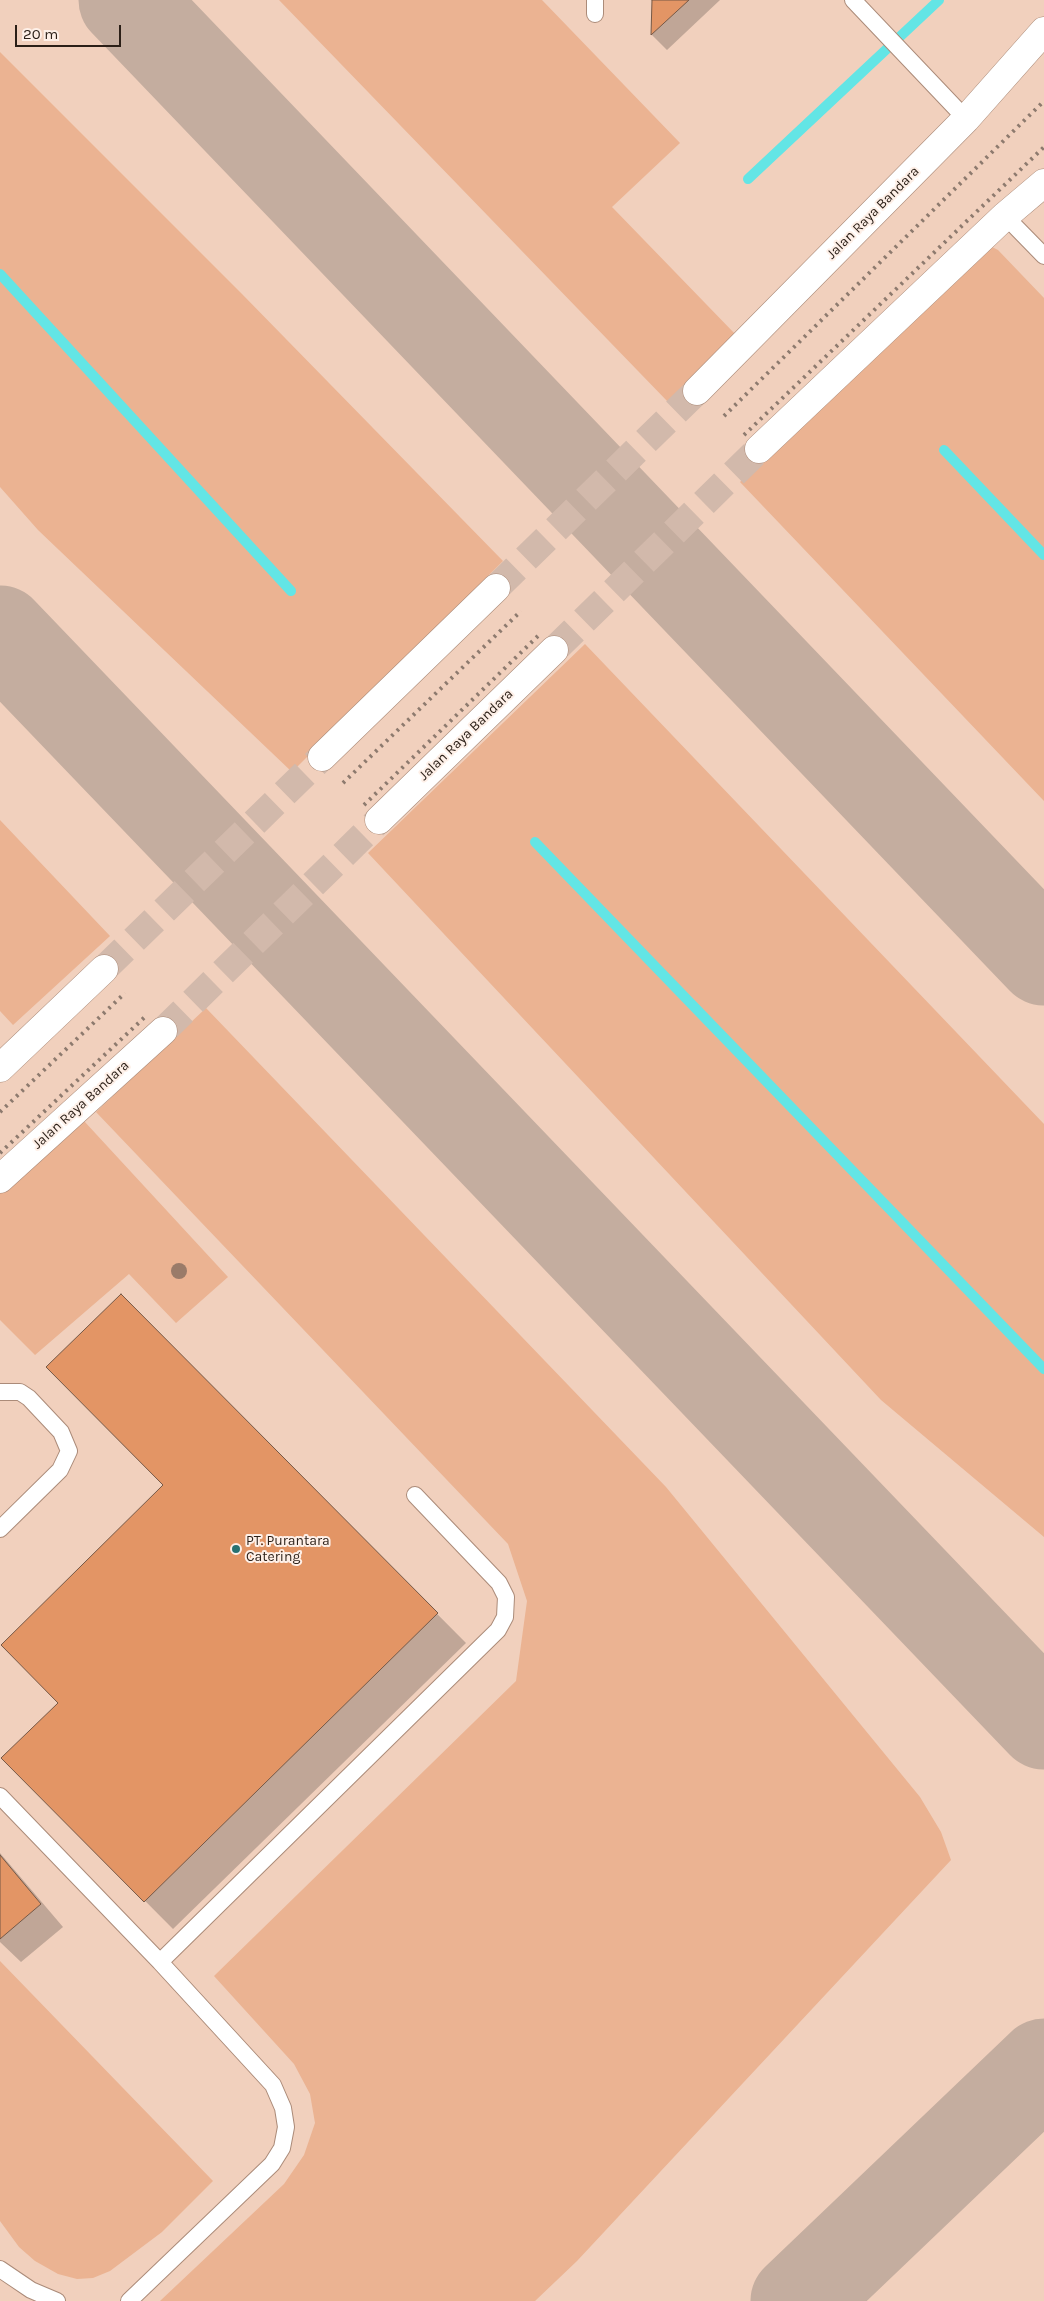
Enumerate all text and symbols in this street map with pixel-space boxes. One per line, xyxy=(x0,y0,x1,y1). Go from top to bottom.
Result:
scale bar xyxy=(18,15,124,47)
text: 20 m xyxy=(23,25,58,43)
street label: Jalan Raya Bandara xyxy=(823,163,923,263)
street label: Jalan Raya Bandara xyxy=(415,686,517,784)
street label: Jalan Raya Bandara xyxy=(29,1057,133,1153)
place label: PT. Purantara Catering xyxy=(246,1533,330,1565)
marker: PT. Purantara Catering xyxy=(230,1543,242,1555)

